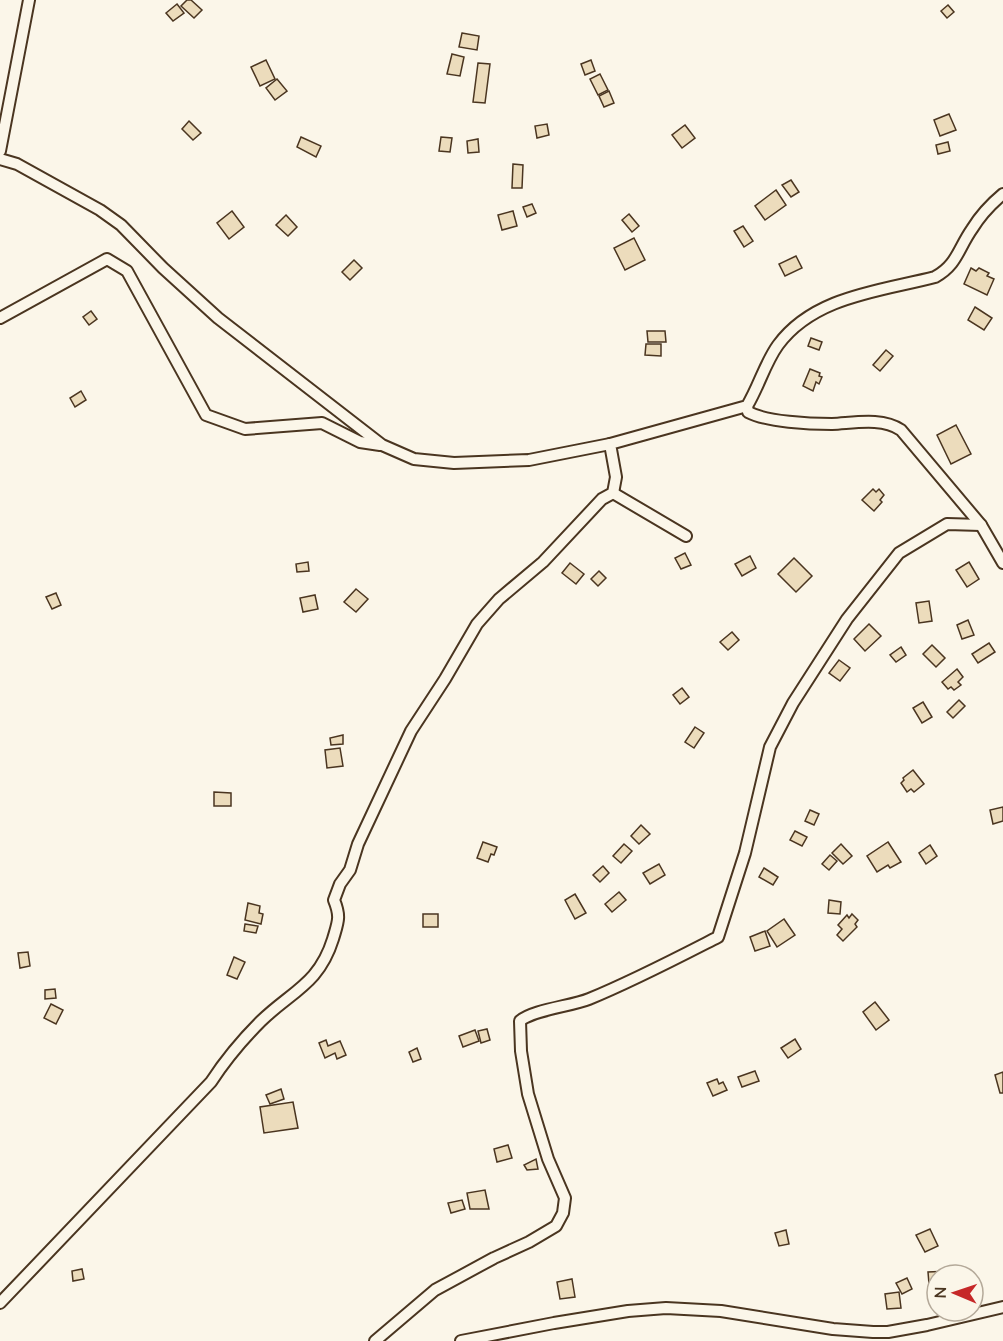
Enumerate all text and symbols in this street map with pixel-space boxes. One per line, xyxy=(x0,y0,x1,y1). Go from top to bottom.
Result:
north arrow xyxy=(925,1263,985,1323)
text: N xyxy=(930,1286,952,1299)

